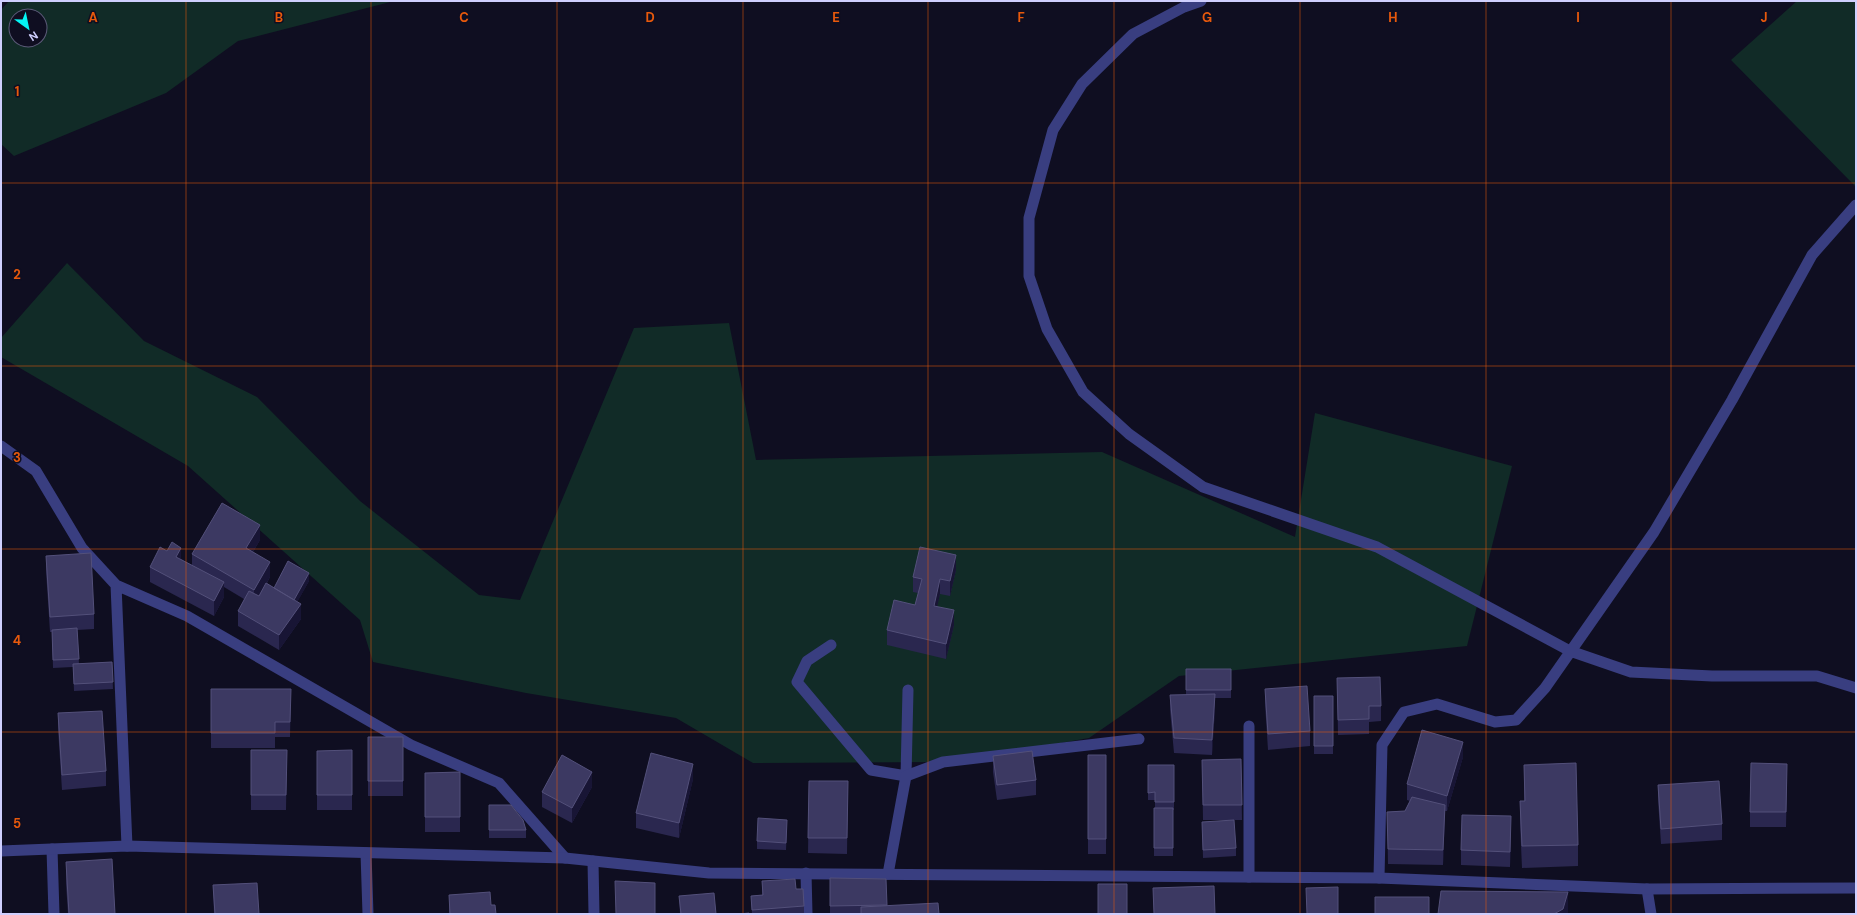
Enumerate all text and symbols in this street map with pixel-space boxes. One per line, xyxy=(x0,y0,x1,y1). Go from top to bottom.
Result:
north arrow xyxy=(8,8,48,48)
text: A xyxy=(88,9,98,26)
text: B xyxy=(275,9,283,26)
text: C xyxy=(459,9,469,26)
text: D xyxy=(645,9,655,26)
text: E xyxy=(832,9,840,26)
text: F xyxy=(1017,9,1025,26)
text: G xyxy=(1202,9,1212,26)
text: H xyxy=(1388,9,1398,26)
text: I xyxy=(1576,9,1580,26)
text: J xyxy=(1760,9,1768,26)
text: N xyxy=(26,28,41,44)
text: 1 xyxy=(15,83,19,100)
text: 2 xyxy=(13,266,21,283)
text: 3 xyxy=(13,449,21,466)
text: 4 xyxy=(13,632,21,649)
text: 5 xyxy=(13,815,21,832)

